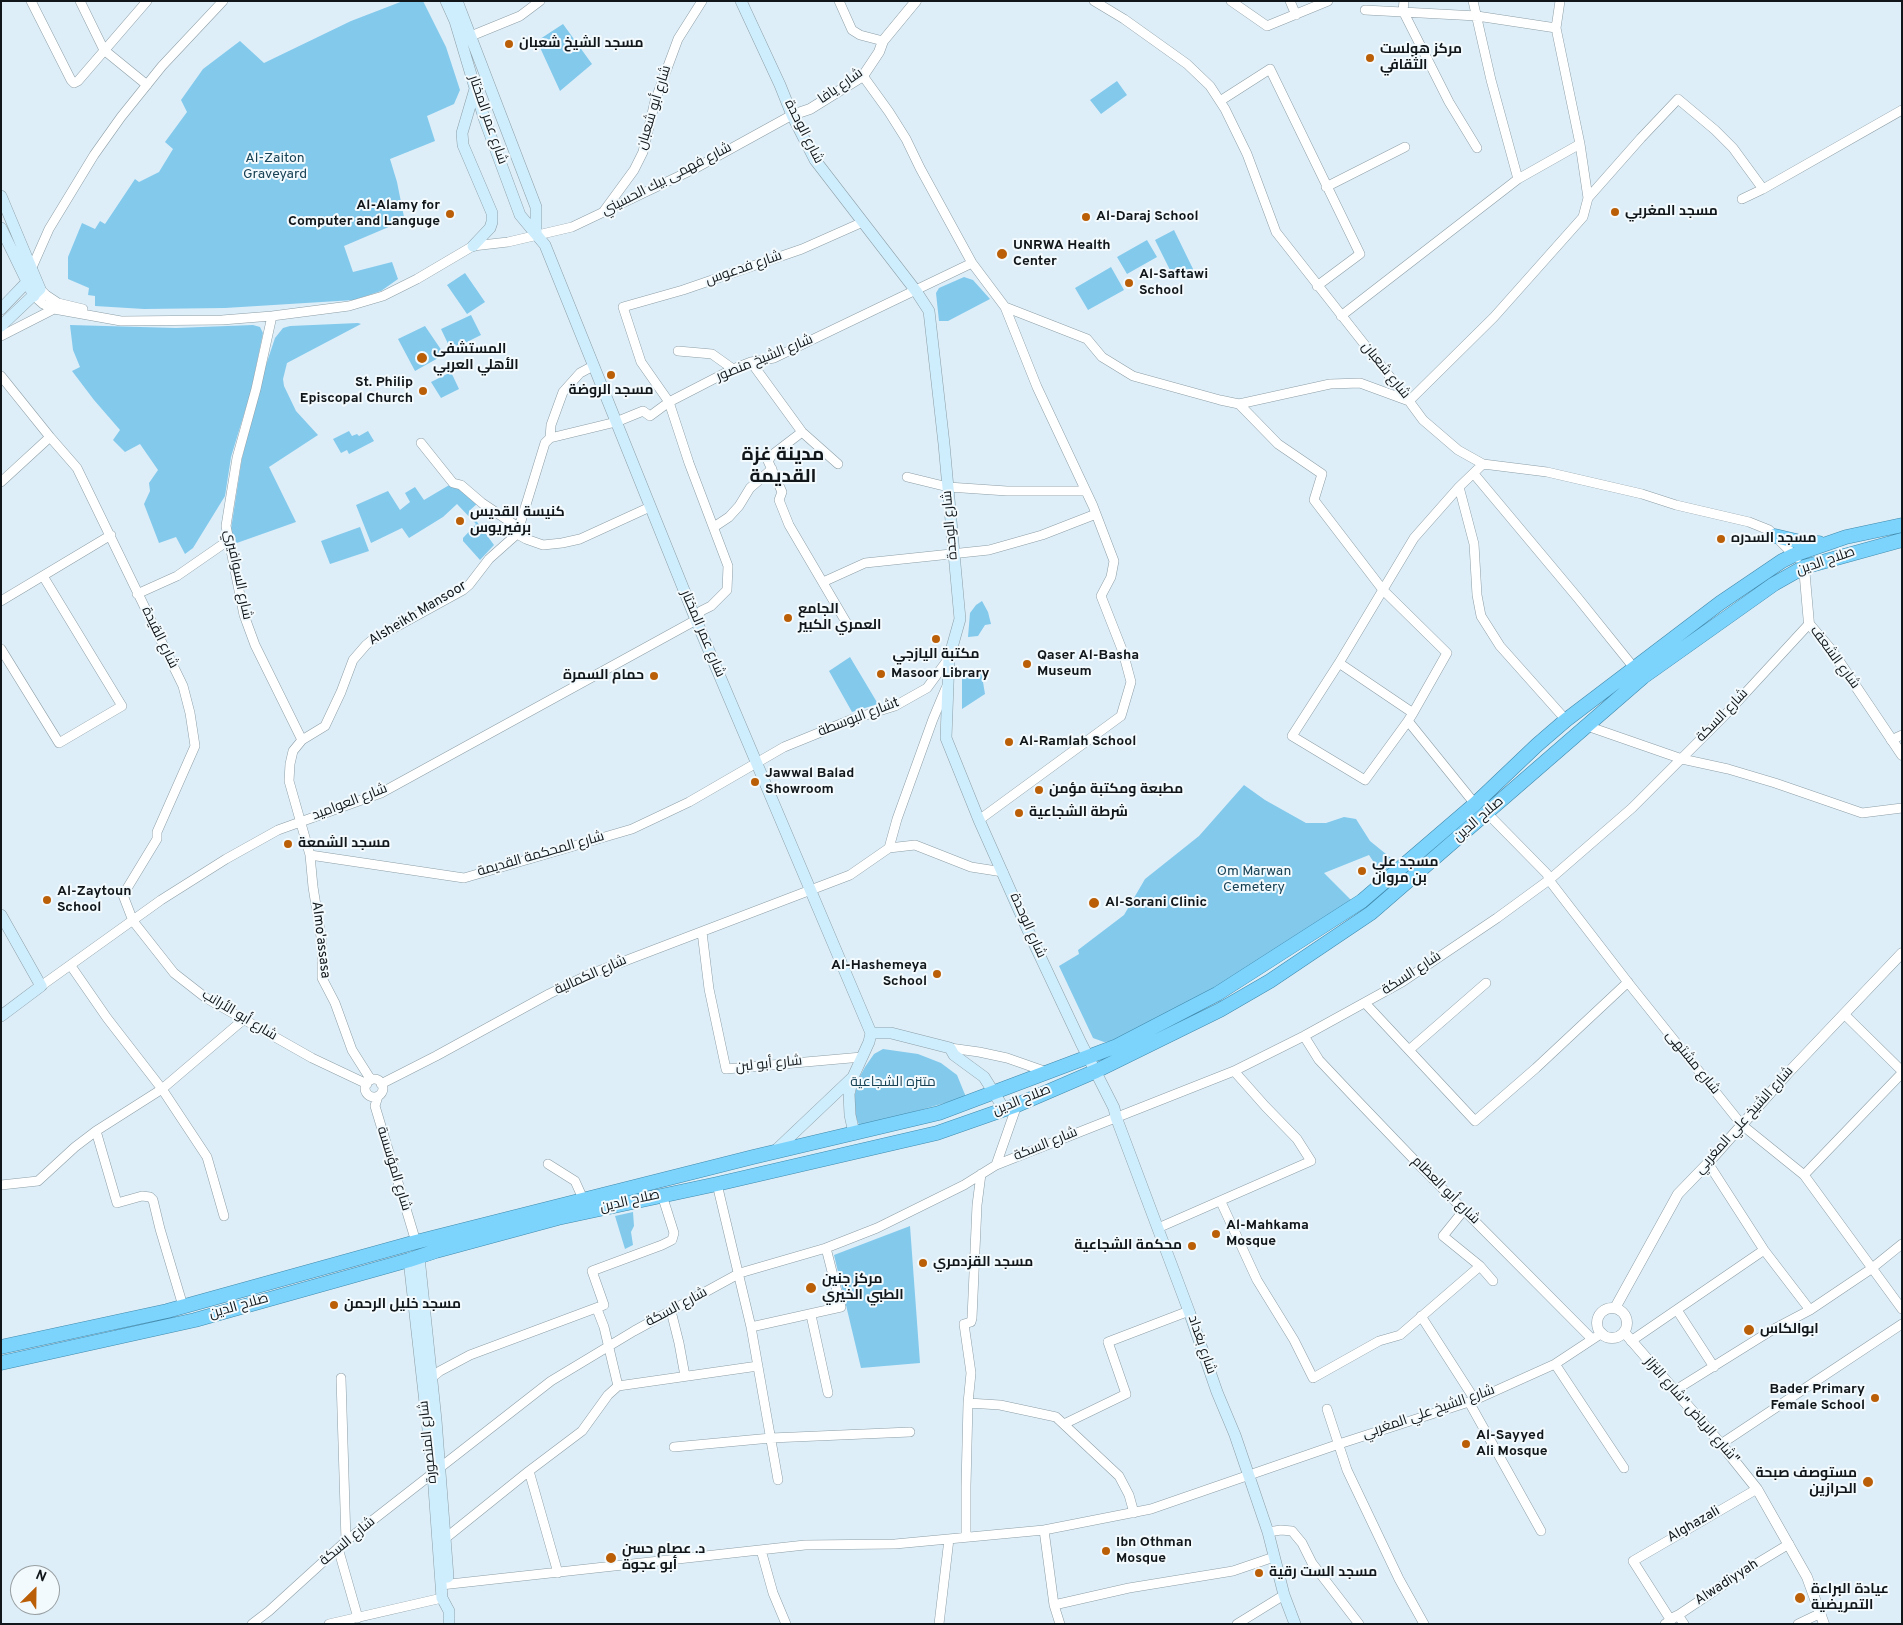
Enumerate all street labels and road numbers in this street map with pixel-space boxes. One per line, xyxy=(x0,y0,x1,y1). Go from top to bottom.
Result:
street label: شارع أبو شعبان xyxy=(634,64,676,152)
street label: شارع يافا xyxy=(815,66,867,108)
street label: شارع عمر المختار xyxy=(464,73,510,167)
street label: شارع الوحدة xyxy=(780,97,826,167)
street label: شارع فهمى بيك الحسيني xyxy=(599,140,735,220)
street label: شارع فدعوس xyxy=(704,248,784,290)
street label: شارع الشيخ منصور xyxy=(714,332,816,386)
street label: شارع شعبان xyxy=(1357,339,1413,403)
street label: شارع الوحدة xyxy=(940,490,962,560)
street label: شارع السوافيري xyxy=(219,529,255,621)
street label: صلاح الدين xyxy=(1794,544,1858,580)
street label: Alsheikh Mansoor xyxy=(366,578,470,650)
street label: شارع عمر المختار xyxy=(676,588,728,680)
street label: شارع القيدة xyxy=(137,604,181,672)
street label: شارع الشعف xyxy=(1806,623,1862,693)
street label: شارع السكة xyxy=(1694,686,1752,746)
street label: شارع البوسطةt xyxy=(816,695,902,741)
street label: شارع العواميد xyxy=(310,781,390,825)
street label: صلاح الدين xyxy=(1451,794,1507,846)
street label: شارع المحكمة القديمة xyxy=(476,829,606,881)
street label: شارع الوحدة xyxy=(1005,891,1049,961)
street label: Almo'assasa xyxy=(307,900,333,980)
street label: شارع السكة xyxy=(1379,949,1445,999)
street label: شارع الكمالية xyxy=(552,953,630,999)
street label: شارع أبو الأرانب xyxy=(198,987,280,1045)
street label: شارع مشتهى xyxy=(1661,1028,1723,1098)
street label: شارع أبو لبن xyxy=(735,1053,803,1077)
street label: شارع الشيخ علي المغربي xyxy=(1692,1064,1798,1178)
street label: صلاح الدين xyxy=(991,1082,1053,1120)
street label: شارع المؤسسة xyxy=(372,1125,414,1213)
street label: شارع السكة xyxy=(1012,1125,1080,1165)
street label: شارع أبو العظام xyxy=(1408,1154,1482,1228)
street label: صلاح الدين xyxy=(598,1187,662,1217)
street label: شارع السكة xyxy=(643,1285,711,1331)
street label: صلاح الدين xyxy=(207,1291,271,1323)
street label: شارع بغداد xyxy=(1183,1313,1219,1377)
street label: شارع الرياض "شارع النزاز" xyxy=(1640,1354,1742,1468)
street label: شارع الشيخ علي المغربي xyxy=(1361,1382,1497,1444)
street label: شارع المنصورة xyxy=(416,1400,442,1484)
street label: Alghazali xyxy=(1665,1503,1723,1547)
street label: شارع السكة xyxy=(317,1514,379,1570)
street label: Alwadiyyah xyxy=(1692,1556,1762,1610)

